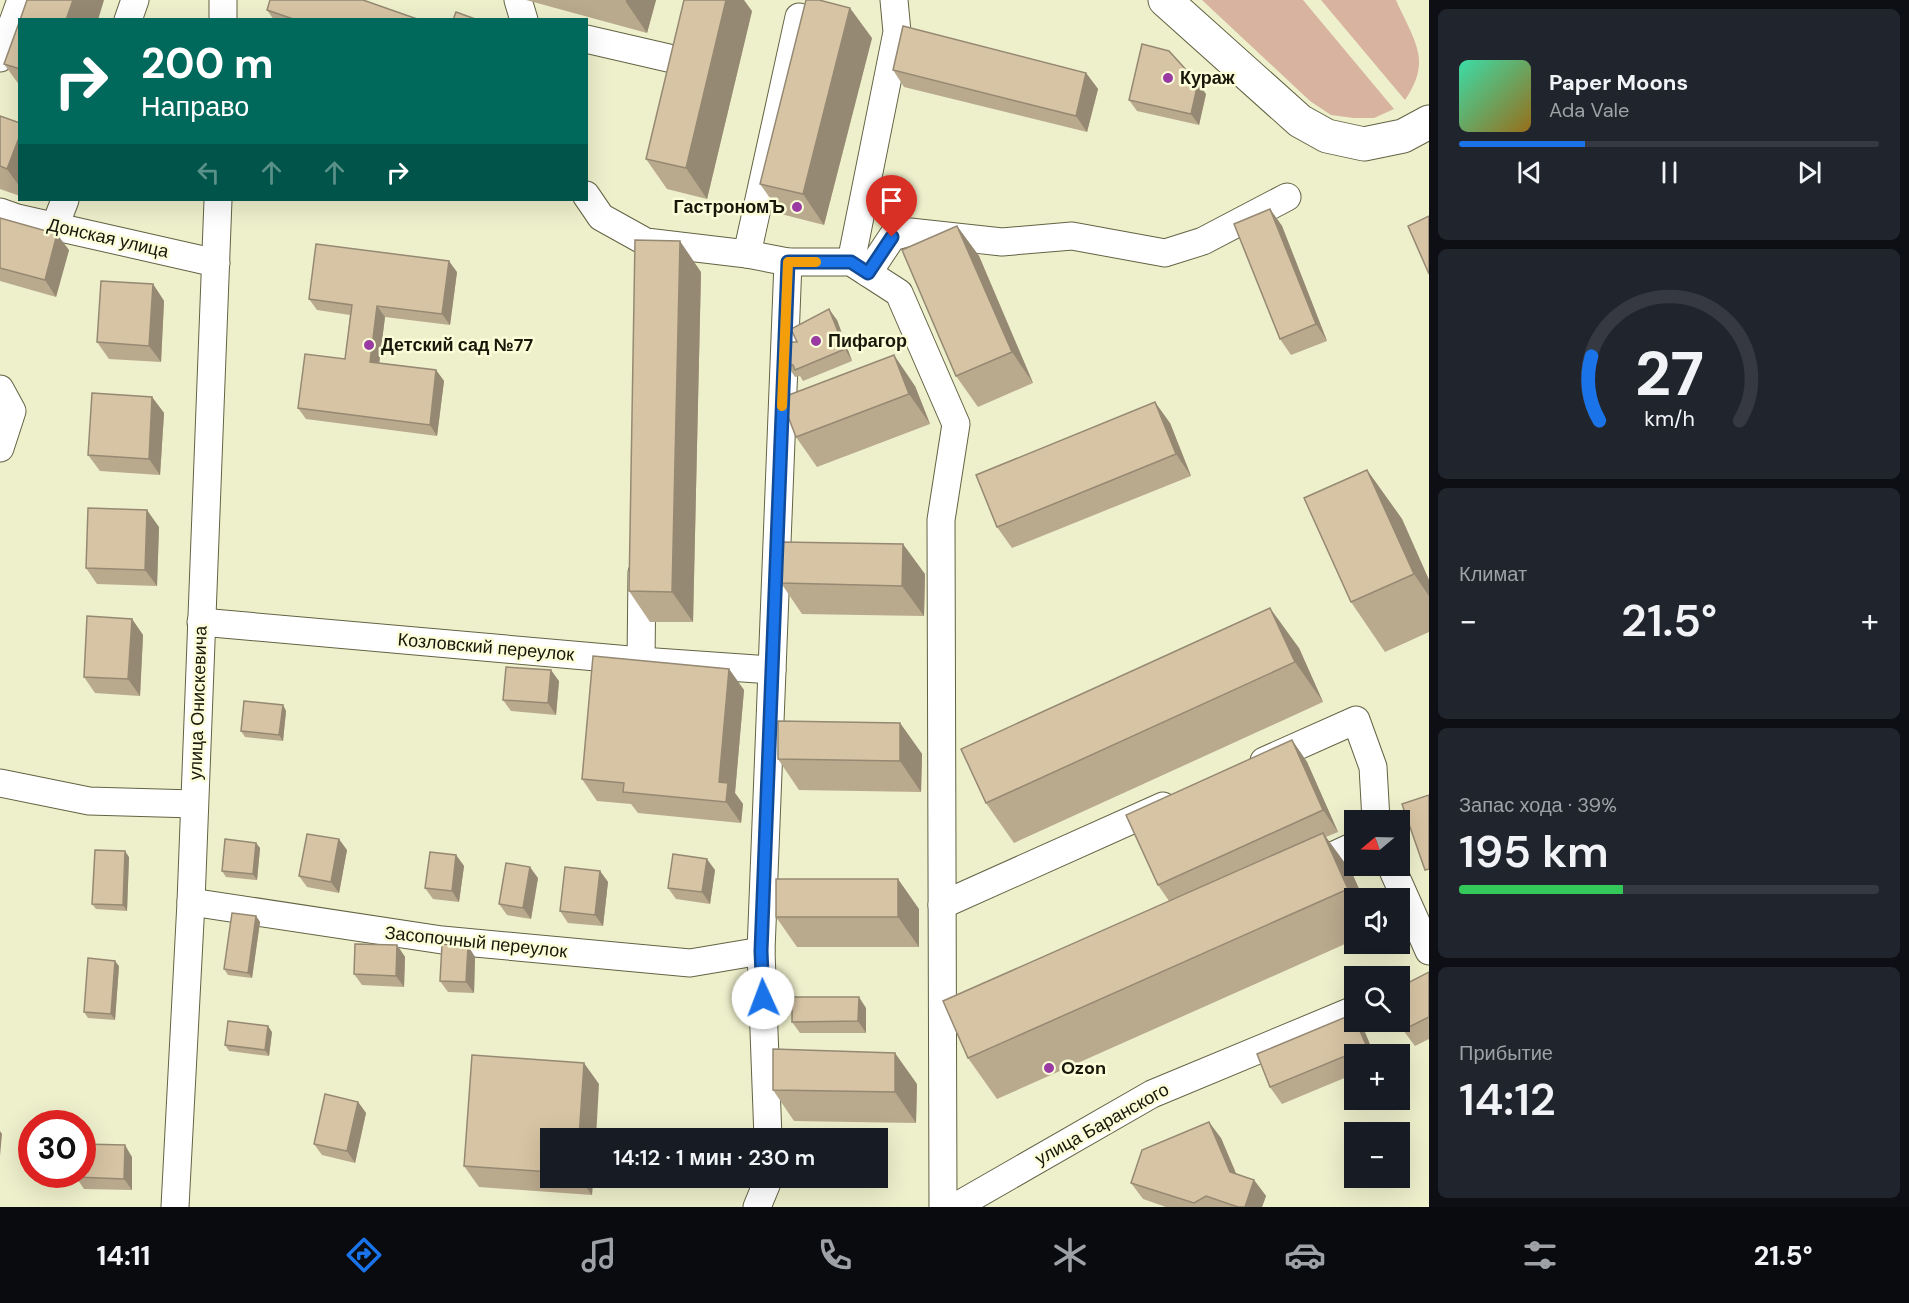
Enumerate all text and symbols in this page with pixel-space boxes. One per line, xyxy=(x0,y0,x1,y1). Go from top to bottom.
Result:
text: 200 m xyxy=(141,36,274,91)
icon: right xyxy=(42,42,120,120)
place label: Кураж xyxy=(1180,66,1235,90)
text: Paper Moons xyxy=(1549,68,1688,97)
marker: Кураж xyxy=(1161,71,1175,85)
text: Направо xyxy=(141,89,249,124)
text: Ada Vale xyxy=(1549,97,1629,123)
icon: left xyxy=(192,156,225,189)
icon: ahead xyxy=(255,156,288,189)
icon: ahead xyxy=(318,156,351,189)
icon: right xyxy=(381,156,414,189)
icon: previous xyxy=(1513,156,1546,189)
icon: pause xyxy=(1653,156,1686,189)
icon: next xyxy=(1793,156,1826,189)
pin xyxy=(866,175,917,237)
icon: arrive xyxy=(875,184,908,217)
place label: ГастрономЪ xyxy=(674,195,785,219)
marker: ГастрономЪ xyxy=(790,200,804,214)
street label: Донская улица xyxy=(45,212,172,264)
place label: Пифагор xyxy=(828,329,907,353)
place label: Детский сад №77 xyxy=(381,333,533,357)
text: 27 xyxy=(1634,333,1704,414)
marker: Пифагор xyxy=(809,334,823,348)
marker: Детский сад №77 xyxy=(362,338,376,352)
text: km/h xyxy=(1644,405,1694,433)
text: Климат xyxy=(1459,561,1527,587)
text: 21.5° xyxy=(1621,591,1717,650)
text: − xyxy=(1459,599,1477,642)
text: + xyxy=(1861,599,1879,642)
street label: улица Онискевича xyxy=(183,624,213,781)
street label: Козловский переулок xyxy=(397,627,575,667)
text: Запас хода · 39% xyxy=(1459,792,1617,818)
north arrow xyxy=(1344,810,1410,876)
map controls xyxy=(1344,810,1410,1188)
text: 195 km xyxy=(1459,822,1609,881)
button: sound xyxy=(1344,888,1410,954)
street label: Засопочный переулок xyxy=(384,920,569,964)
position arrow xyxy=(731,966,795,1030)
button: search xyxy=(1344,966,1410,1032)
text: Прибытие xyxy=(1459,1040,1553,1066)
button: + xyxy=(1344,1044,1410,1110)
place label: Ozon xyxy=(1061,1056,1106,1080)
marker: Ozon xyxy=(1042,1061,1056,1075)
text: 14:12 xyxy=(1459,1070,1556,1129)
street label: улица Баранского xyxy=(1031,1077,1173,1171)
speed limit sign: 30 xyxy=(18,1110,96,1188)
button: − xyxy=(1344,1122,1410,1188)
text: 14:12 · 1 мин · 230 m xyxy=(613,1143,815,1172)
icon: directions xyxy=(343,1234,385,1276)
icon: music xyxy=(578,1234,620,1276)
icon: phone xyxy=(814,1234,856,1276)
icon: climate xyxy=(1049,1234,1091,1276)
icon: car xyxy=(1284,1234,1326,1276)
icon: filters xyxy=(1519,1234,1561,1276)
text: 14:11 xyxy=(97,1238,150,1273)
text: 21.5° xyxy=(1754,1238,1812,1273)

